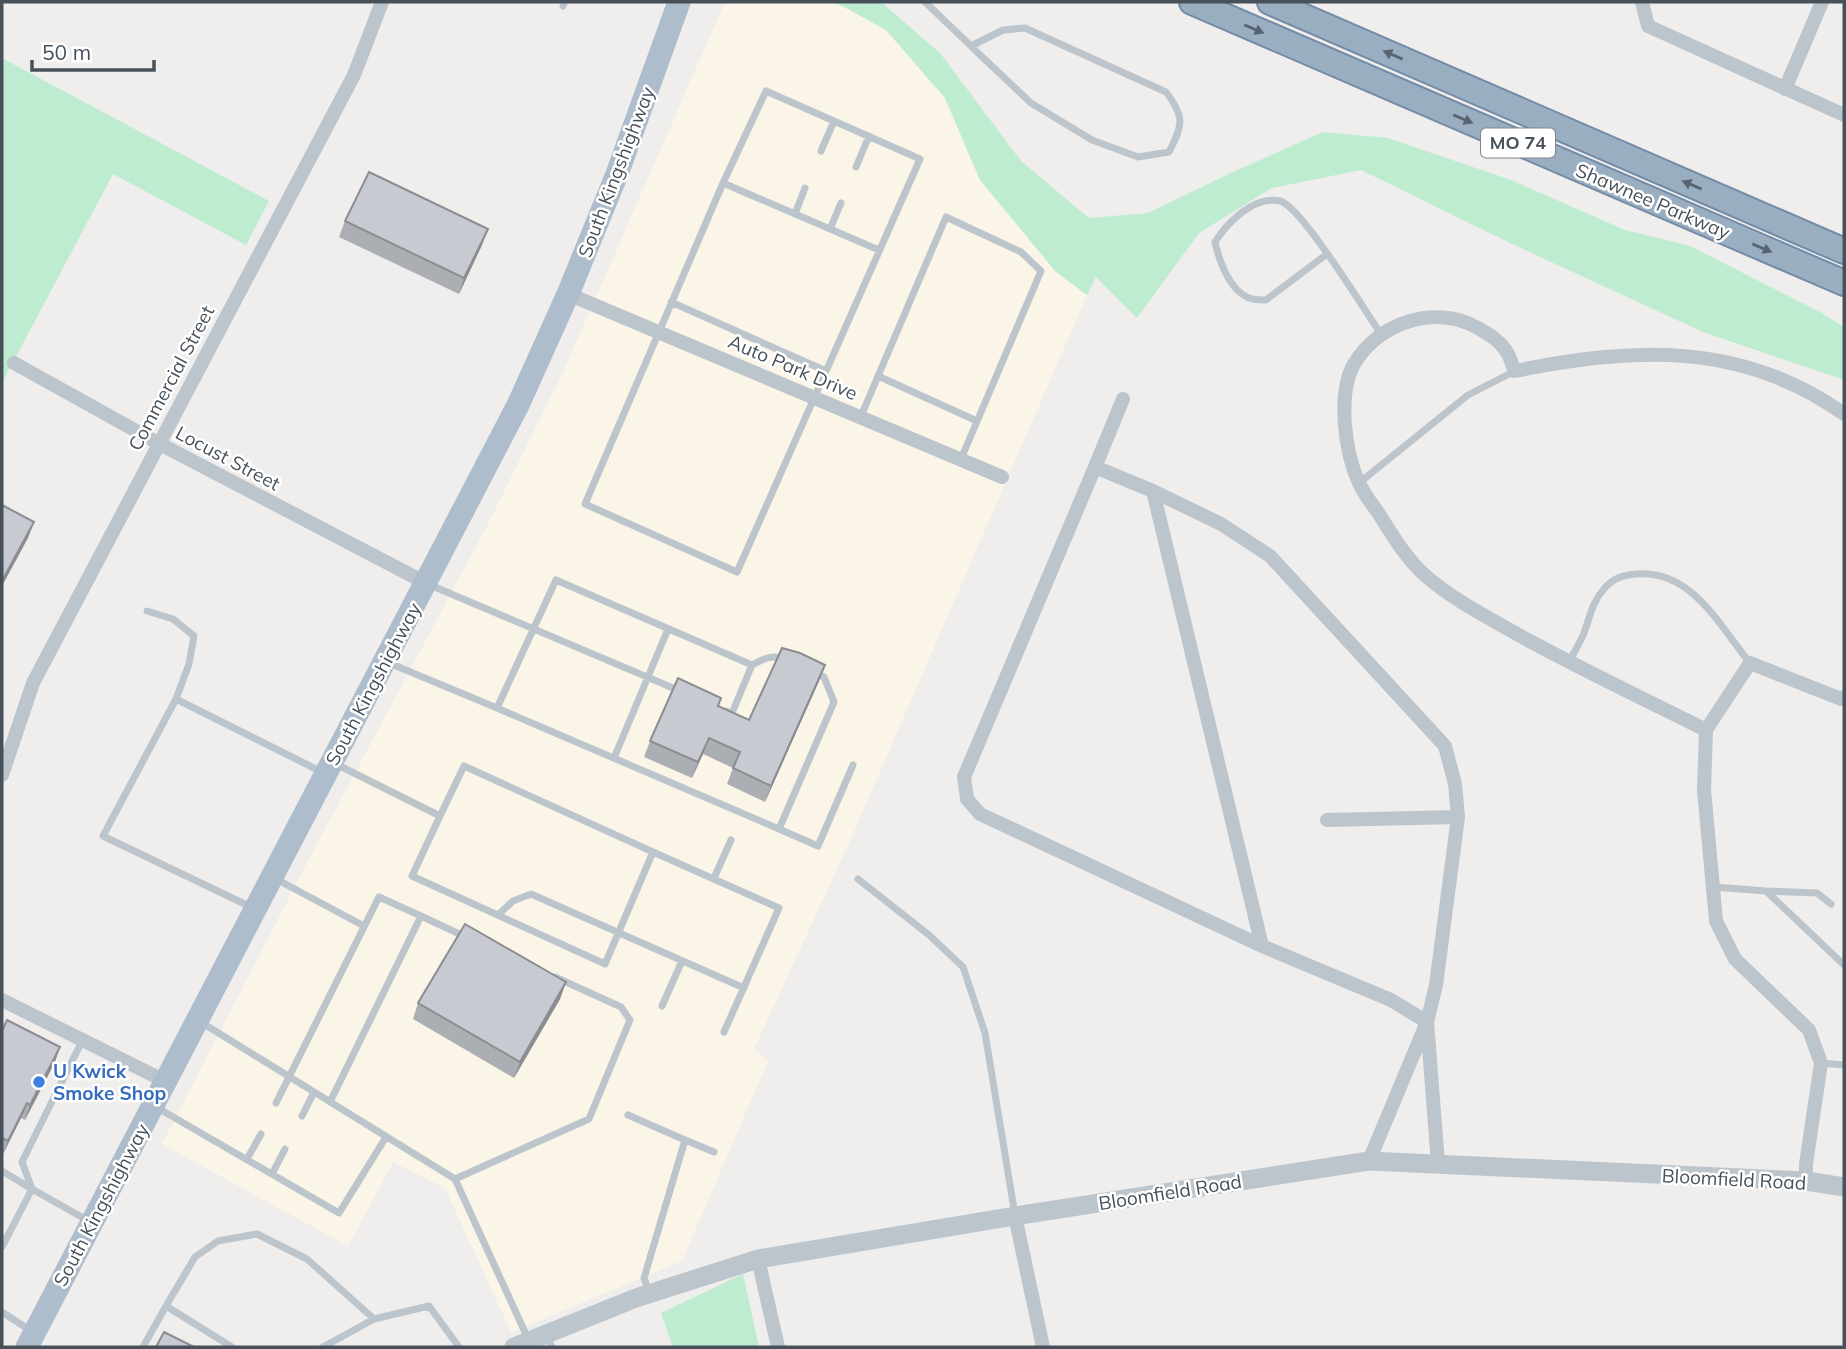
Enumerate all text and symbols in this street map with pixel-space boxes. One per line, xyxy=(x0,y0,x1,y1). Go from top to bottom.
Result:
one-way arrow xyxy=(1244,23,1264,35)
scale bar xyxy=(32,28,154,72)
text: 50 m xyxy=(42,39,91,65)
one-way arrow xyxy=(1383,49,1403,61)
street label: South Kingshighway xyxy=(572,83,660,261)
one-way arrow xyxy=(1453,113,1473,125)
road number: MO 74 xyxy=(1481,128,1555,158)
street label: Shawnee Parkway xyxy=(1572,158,1734,244)
one-way arrow xyxy=(1681,179,1702,190)
one-way arrow xyxy=(1752,242,1772,254)
street label: Commercial Street xyxy=(123,301,220,455)
street label: Auto Park Drive xyxy=(725,329,861,405)
street label: Locust Street xyxy=(172,420,285,496)
street label: South Kingshighway xyxy=(320,599,426,769)
place label: U Kwick Smoke Shop xyxy=(53,1059,166,1105)
marker: U Kwick Smoke Shop xyxy=(31,1074,47,1090)
street label: South Kingshighway xyxy=(48,1120,154,1290)
street label: Bloomfield Road xyxy=(1661,1163,1807,1195)
street label: Bloomfield Road xyxy=(1097,1169,1243,1215)

